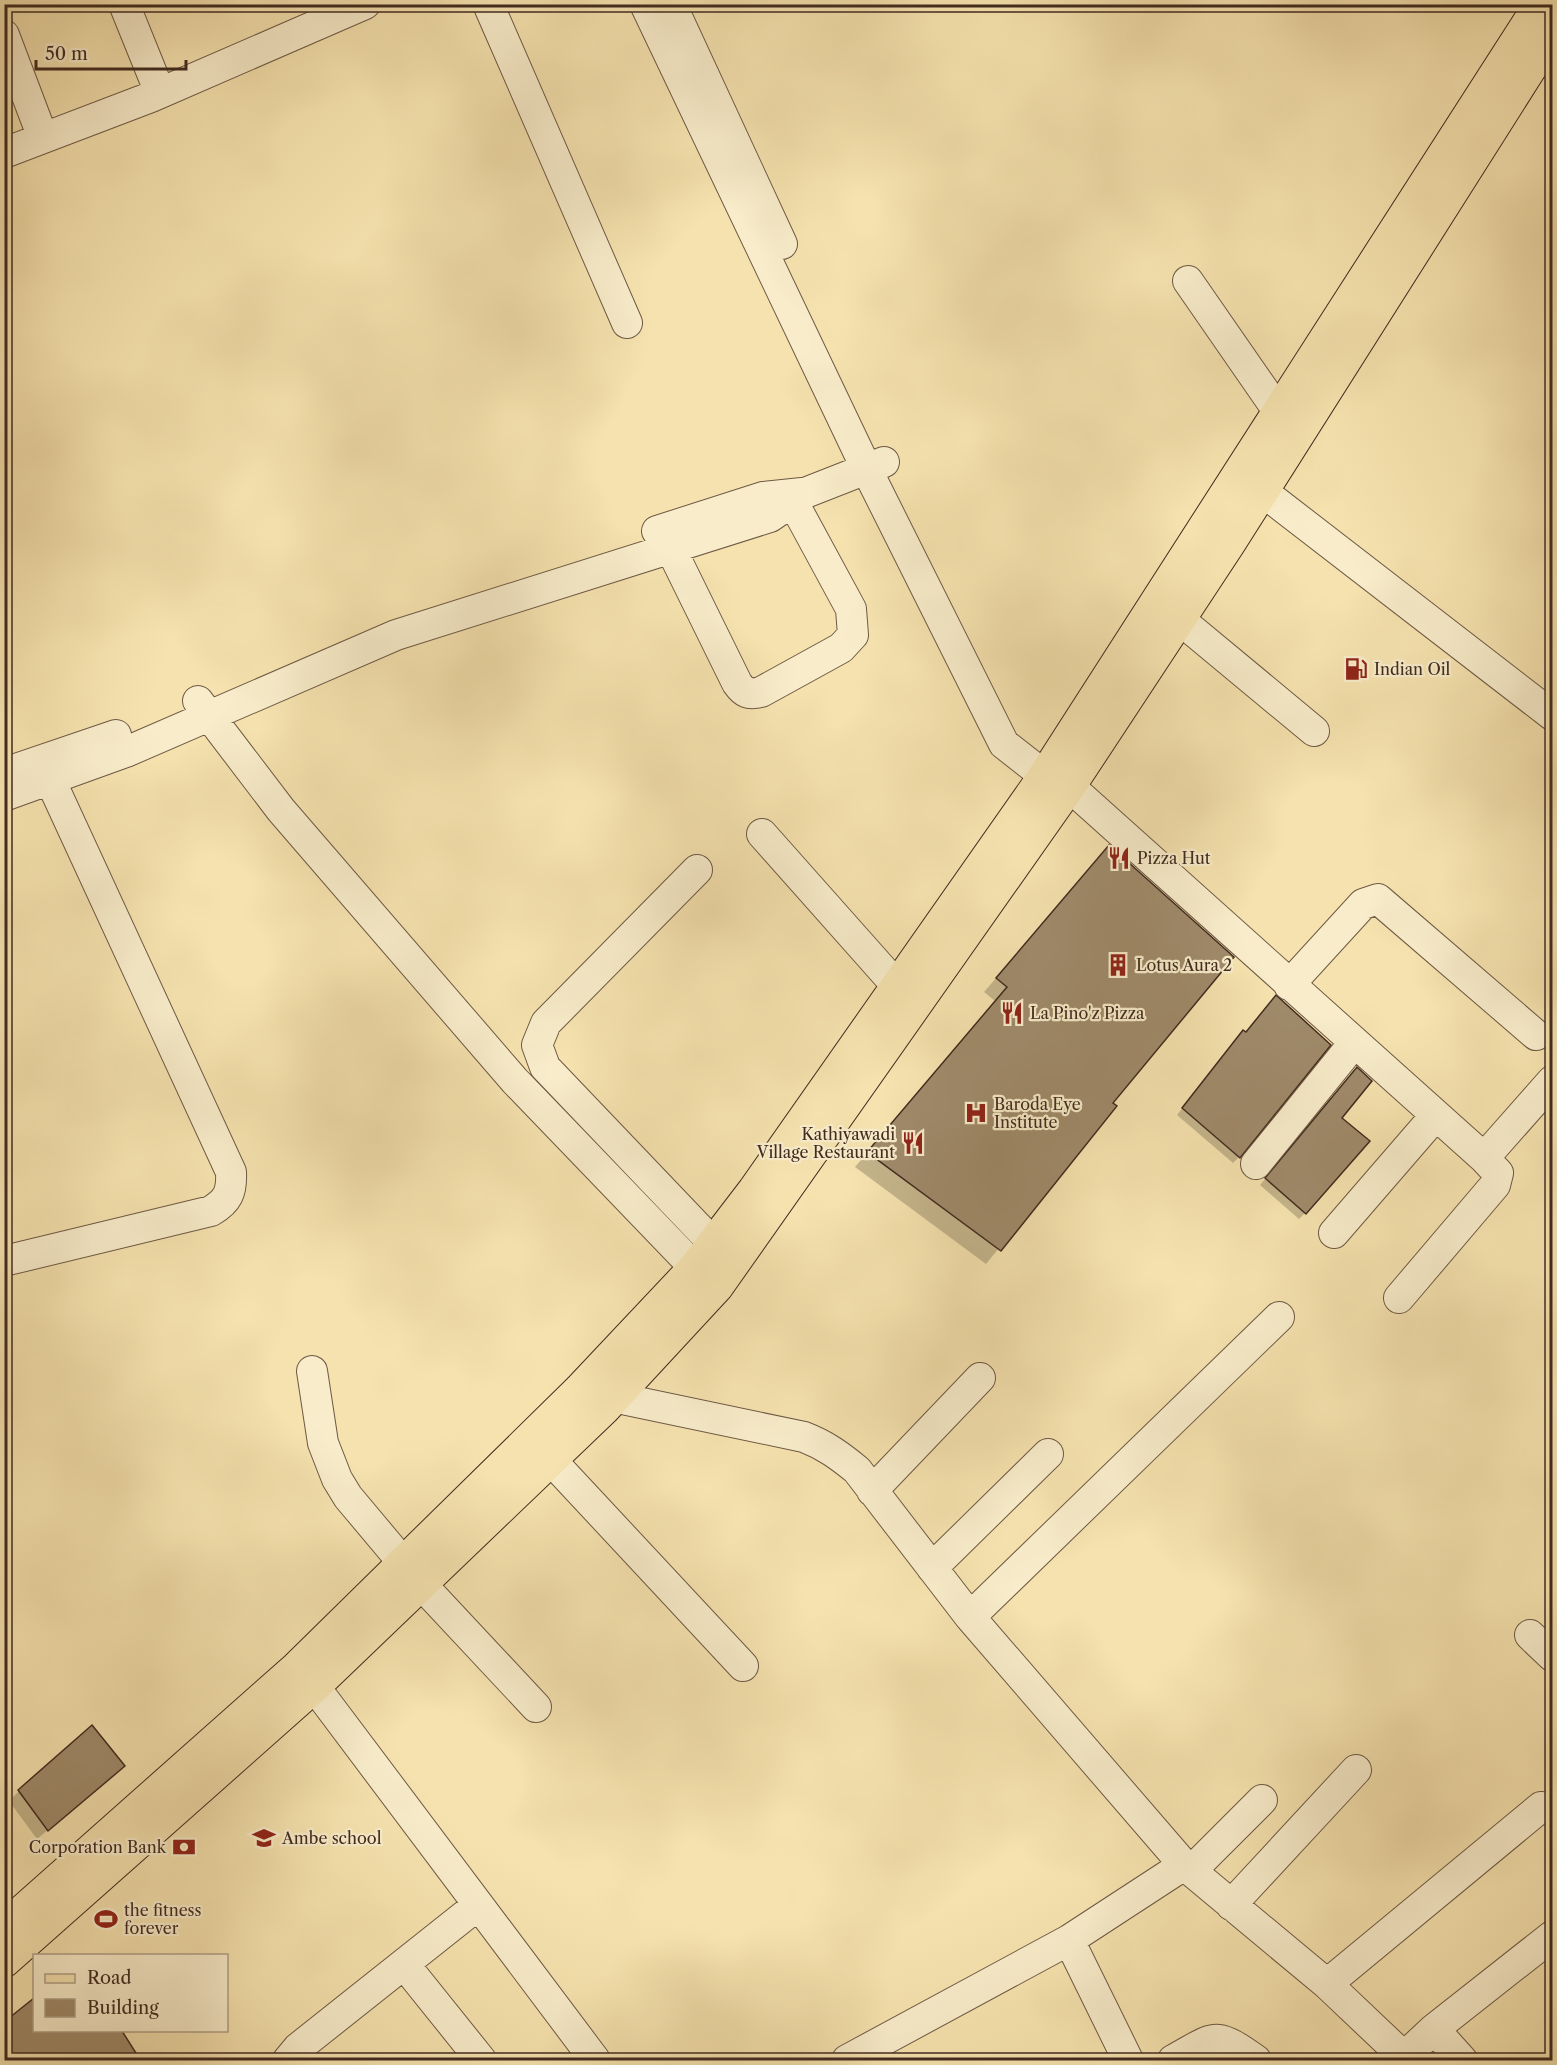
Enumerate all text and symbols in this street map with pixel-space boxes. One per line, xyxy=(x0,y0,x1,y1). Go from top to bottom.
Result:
scale bar xyxy=(36,33,186,71)
text: 50 m xyxy=(45,43,88,65)
fuel station icon: Indian Oil xyxy=(1343,656,1369,682)
place label: Indian Oil xyxy=(1374,659,1451,679)
restaurant icon: Pizza Hut xyxy=(1106,845,1132,871)
place label: Pizza Hut xyxy=(1137,848,1211,868)
building icon: Lotus Aura 2 xyxy=(1105,952,1131,978)
place label: Lotus Aura 2 xyxy=(1136,955,1232,975)
restaurant icon: La Pino'z Pizza xyxy=(999,1000,1025,1026)
place label: La Pino'z Pizza xyxy=(1030,1003,1145,1023)
place label: Baroda Eye Institute xyxy=(994,1094,1081,1132)
hospital icon: Baroda Eye Institute xyxy=(963,1100,989,1126)
place label: Kathiyawadi Village Restaurant xyxy=(756,1124,895,1162)
restaurant icon: Kathiyawadi Village Restaurant xyxy=(900,1130,926,1156)
school or university icon: Ambe school xyxy=(251,1825,277,1851)
place label: Ambe school xyxy=(281,1828,382,1848)
bank icon: Corporation Bank xyxy=(171,1834,197,1860)
place label: Corporation Bank xyxy=(29,1837,167,1857)
place label: the fitness forever xyxy=(124,1900,202,1938)
sports icon: the fitness forever xyxy=(93,1906,119,1932)
legend xyxy=(33,1954,228,2032)
text: Road xyxy=(87,1967,132,1989)
text: Building xyxy=(87,1997,159,2019)

